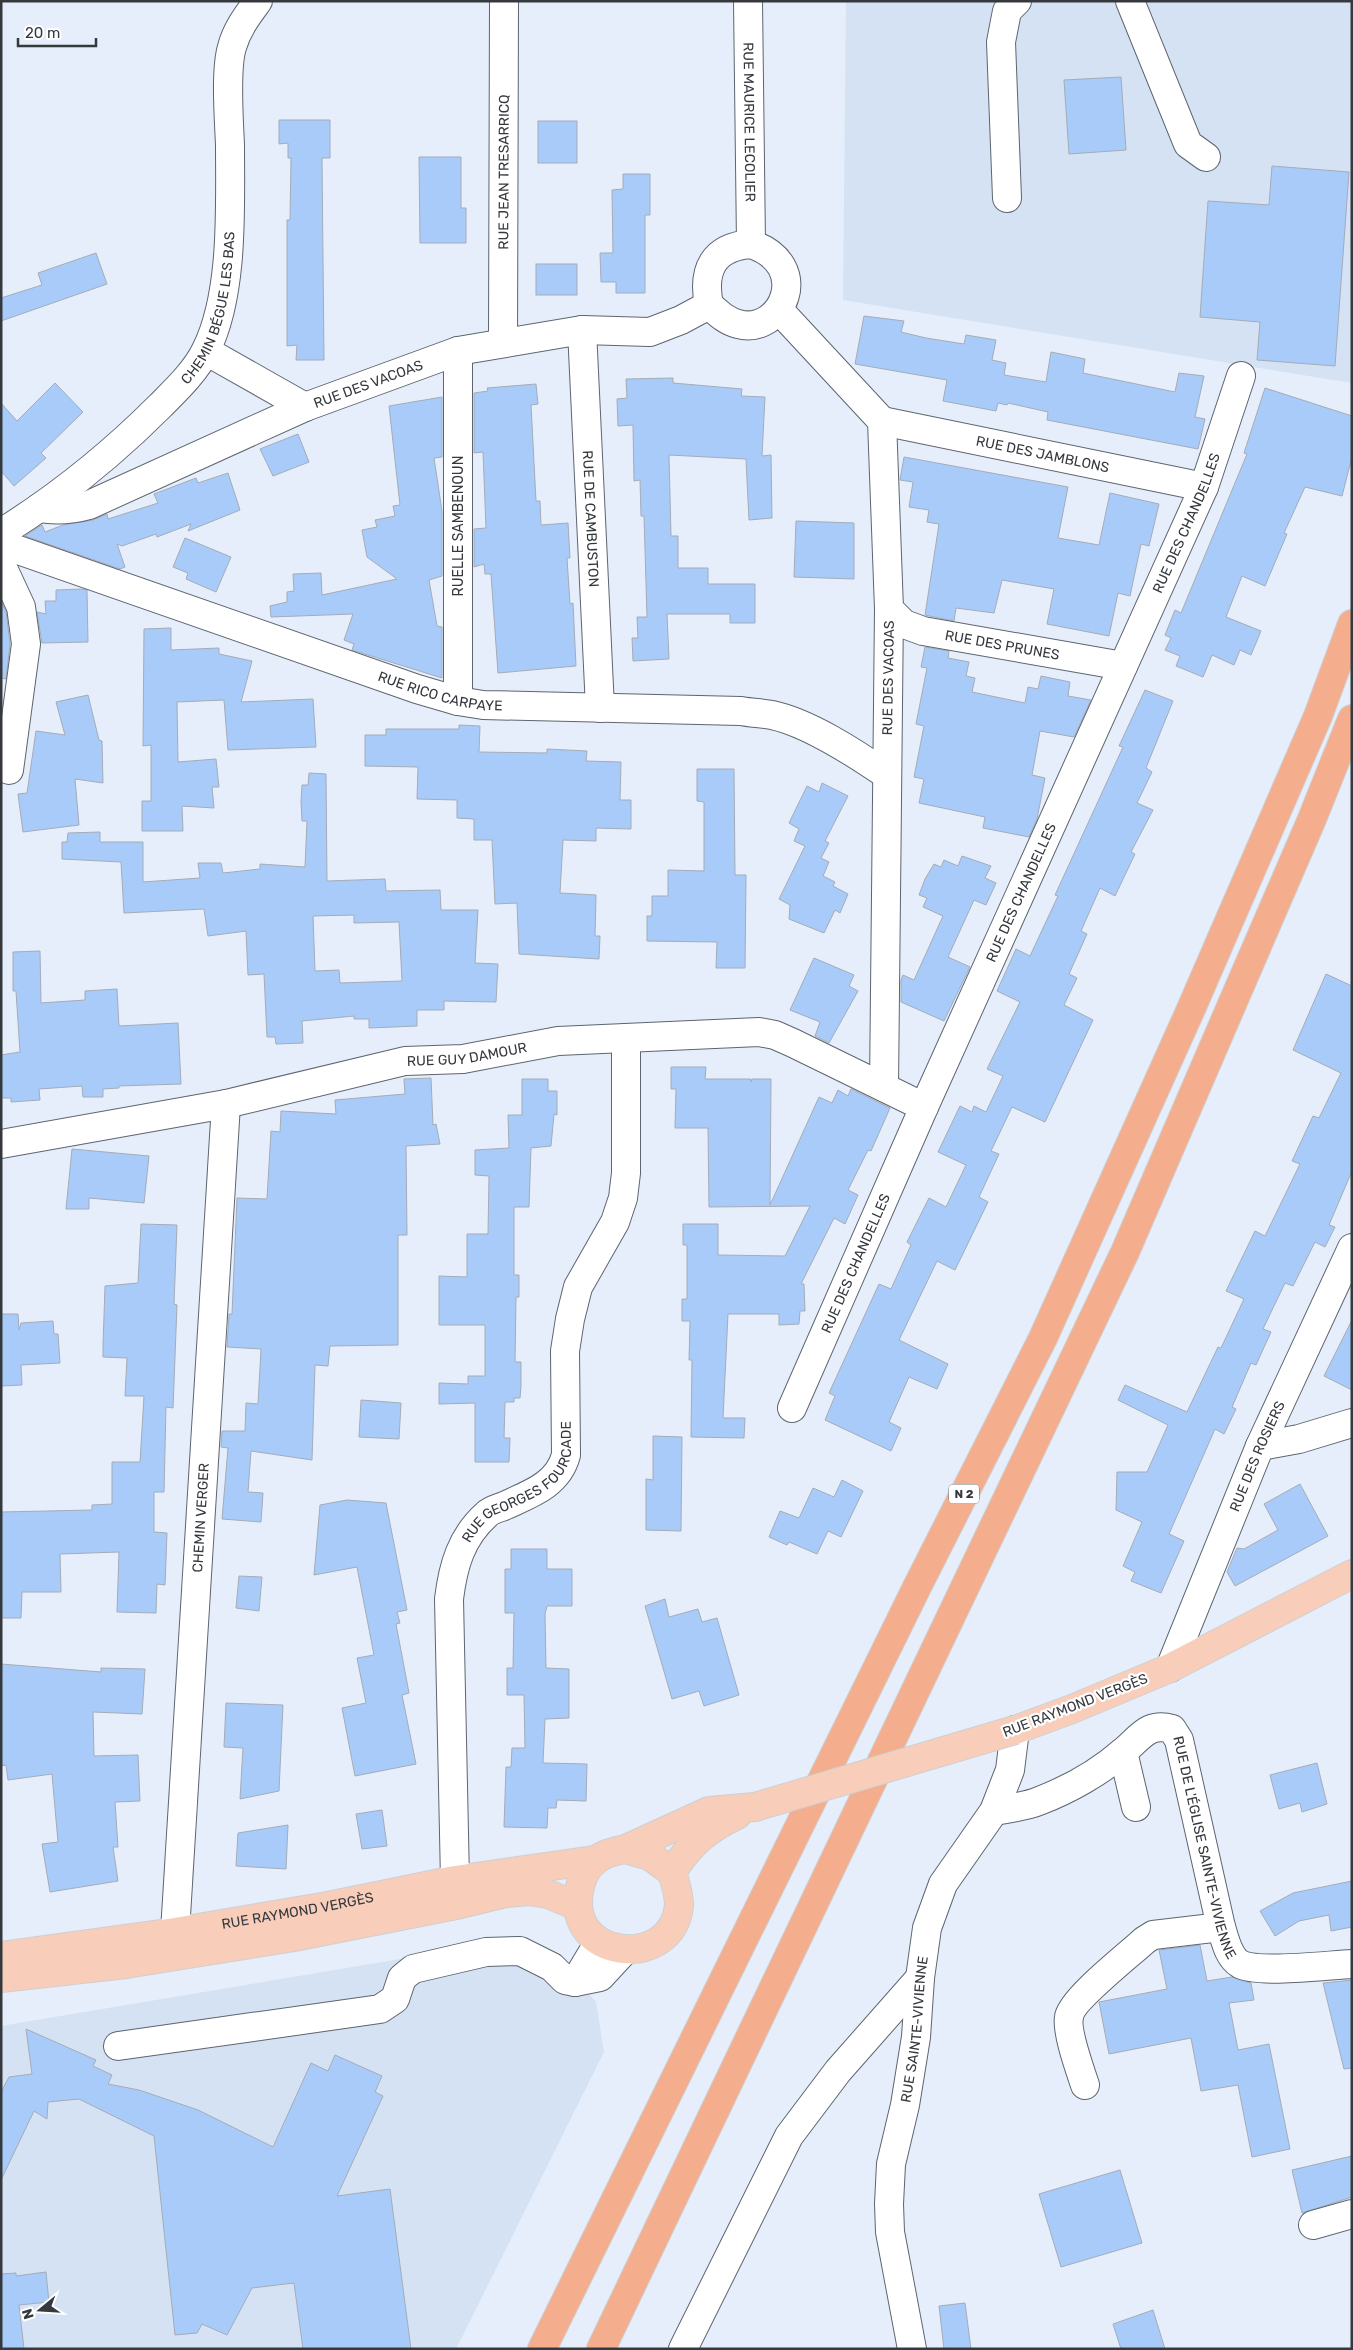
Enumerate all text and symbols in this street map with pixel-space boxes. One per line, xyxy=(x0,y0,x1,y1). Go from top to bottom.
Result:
scale bar xyxy=(18,15,95,47)
text: 20 m xyxy=(25,24,60,42)
street label: RUE MAURICE LECOLIER xyxy=(740,42,758,202)
street label: RUE JEAN TRESARRICQ xyxy=(495,94,513,250)
street label: CHEMIN BÉGUE LES BAS xyxy=(177,231,238,388)
street label: RUE DES VACOAS xyxy=(311,356,426,412)
street label: RUE DES JAMBLONS xyxy=(974,432,1111,476)
street label: RUE DE CAMBUSTON xyxy=(579,450,602,588)
street label: RUE DES CHANDELLES xyxy=(1149,451,1224,596)
street label: RUELLE SAMBENOUN xyxy=(450,456,467,596)
street label: RUE DES VACOAS xyxy=(879,620,898,736)
street label: RUE DES PRUNES xyxy=(944,627,1061,664)
street label: RUE RICO CARPAYE xyxy=(376,668,503,714)
street label: RUE DES CHANDELLES xyxy=(983,820,1060,965)
street label: RUE GUY DAMOUR xyxy=(407,1039,528,1070)
street label: RUE DES CHANDELLES xyxy=(818,1191,894,1336)
street label: RUE DES ROSIERS xyxy=(1226,1398,1289,1514)
street label: RUE GEORGES FOURCADE xyxy=(458,1421,575,1546)
street label: CHEMIN VERGER xyxy=(189,1463,213,1573)
road number: N 2 xyxy=(949,1485,979,1504)
street label: RUE RAYMOND VERGÈS xyxy=(1000,1669,1150,1741)
street label: RUE DE L'ÉGLISE SAINTE-VIVIENNE xyxy=(1169,1734,1240,1962)
street label: RUE RAYMOND VERGÈS xyxy=(220,1889,375,1933)
street label: RUE SAINTE-VIVIENNE xyxy=(898,1955,932,2104)
north arrow xyxy=(15,2285,65,2335)
text: N xyxy=(18,2306,38,2321)

